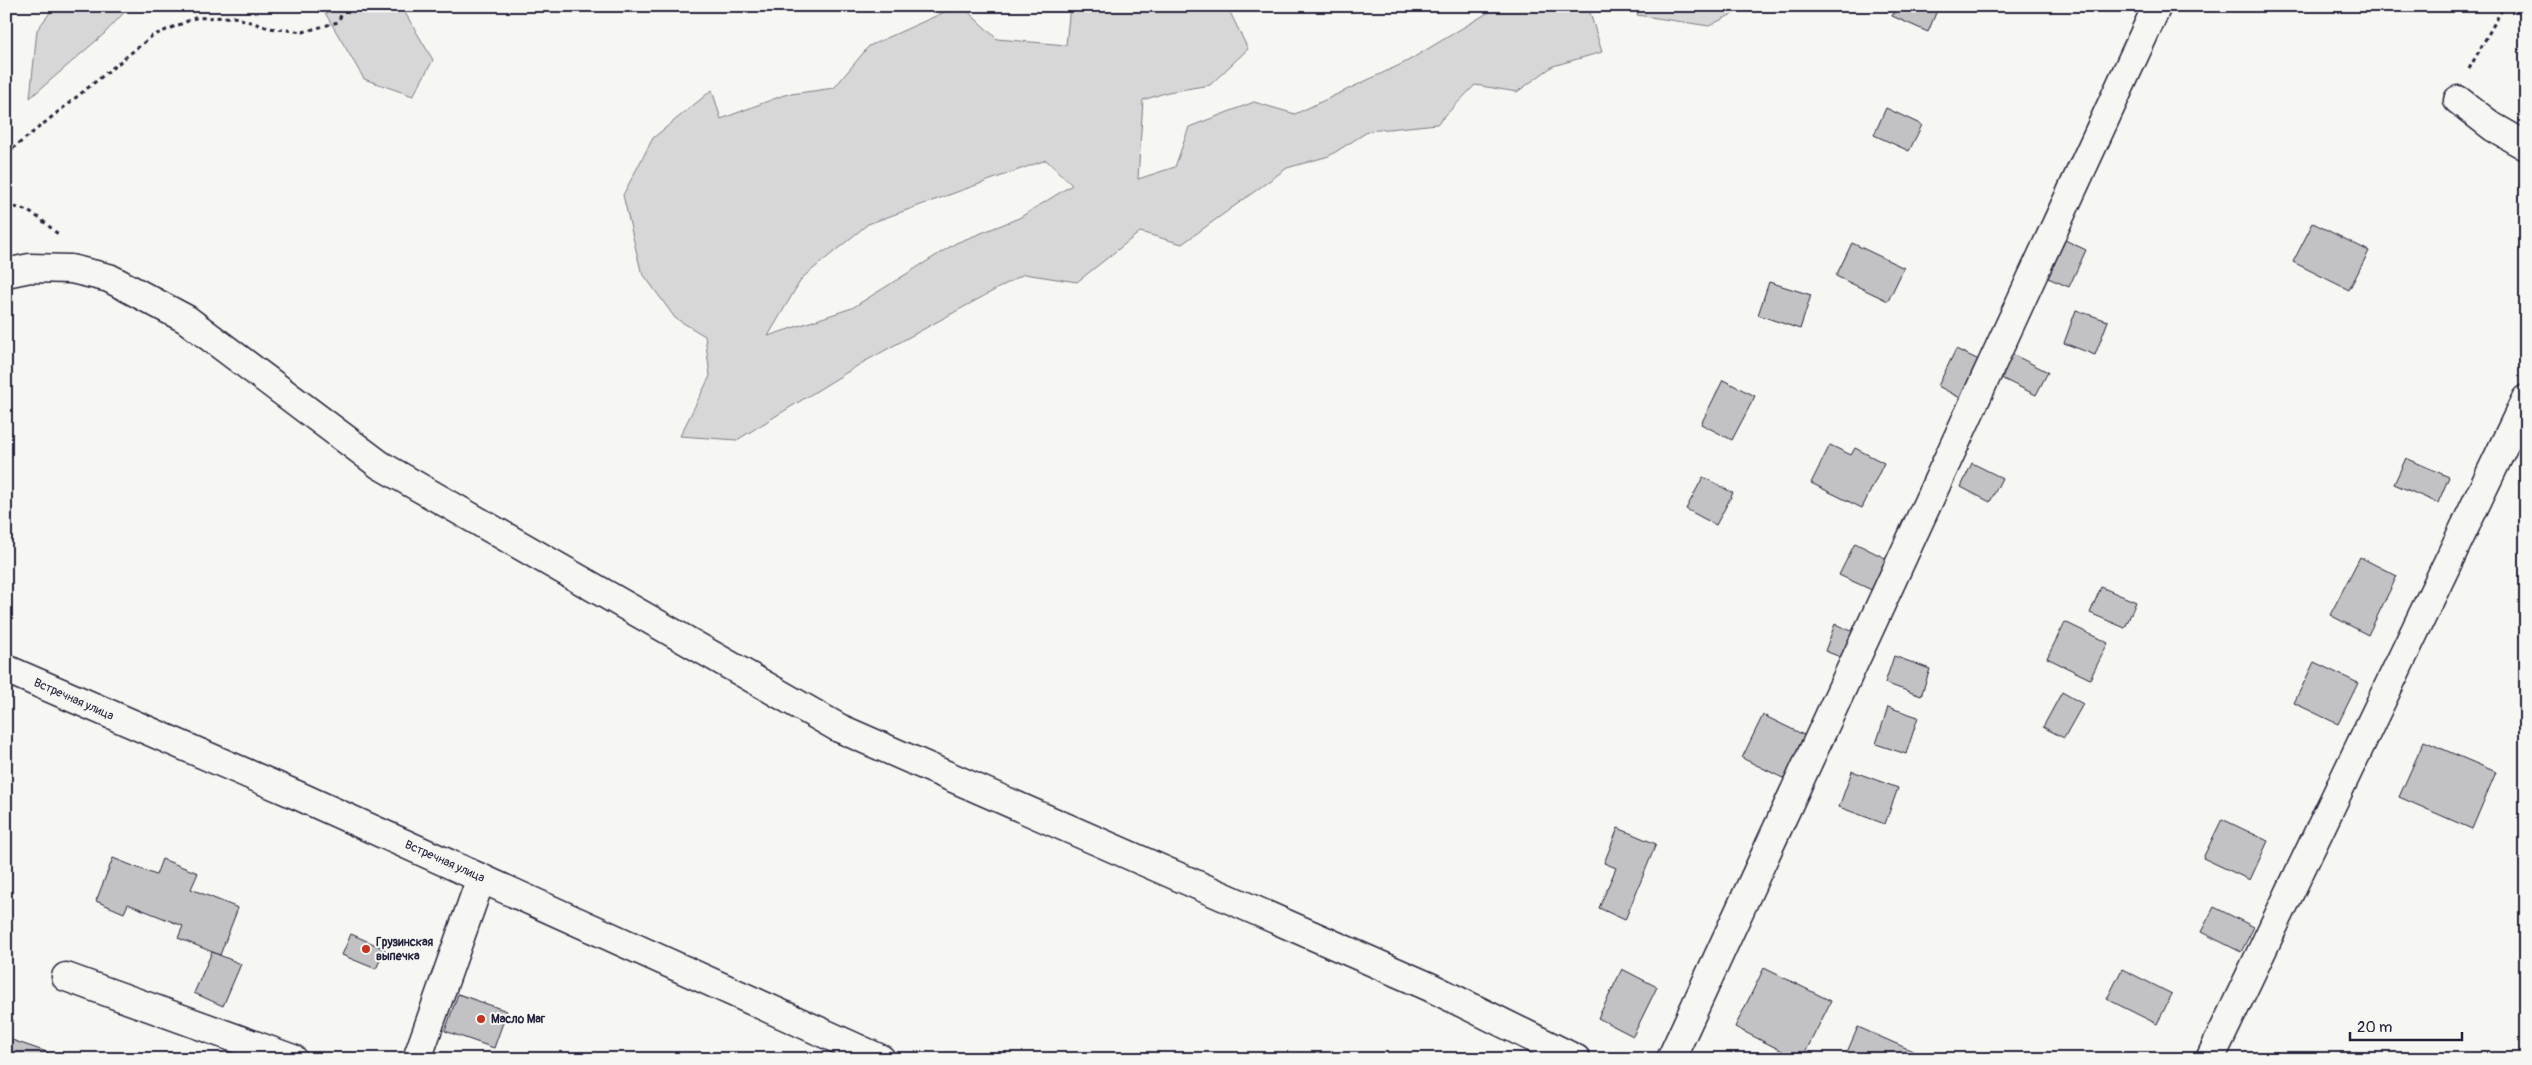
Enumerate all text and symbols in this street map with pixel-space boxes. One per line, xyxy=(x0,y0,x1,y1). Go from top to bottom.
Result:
street label: Встречная улица xyxy=(31,675,117,724)
street label: Встречная улица xyxy=(402,837,488,886)
place label: Грузинская выпечка xyxy=(376,935,434,964)
marker: Грузинская выпечка xyxy=(360,943,372,955)
scale bar xyxy=(2350,1010,2462,1042)
place label: Масло Маг xyxy=(491,1012,546,1027)
marker: Масло Маг xyxy=(475,1013,487,1025)
text: 20 m xyxy=(2357,1018,2392,1037)

